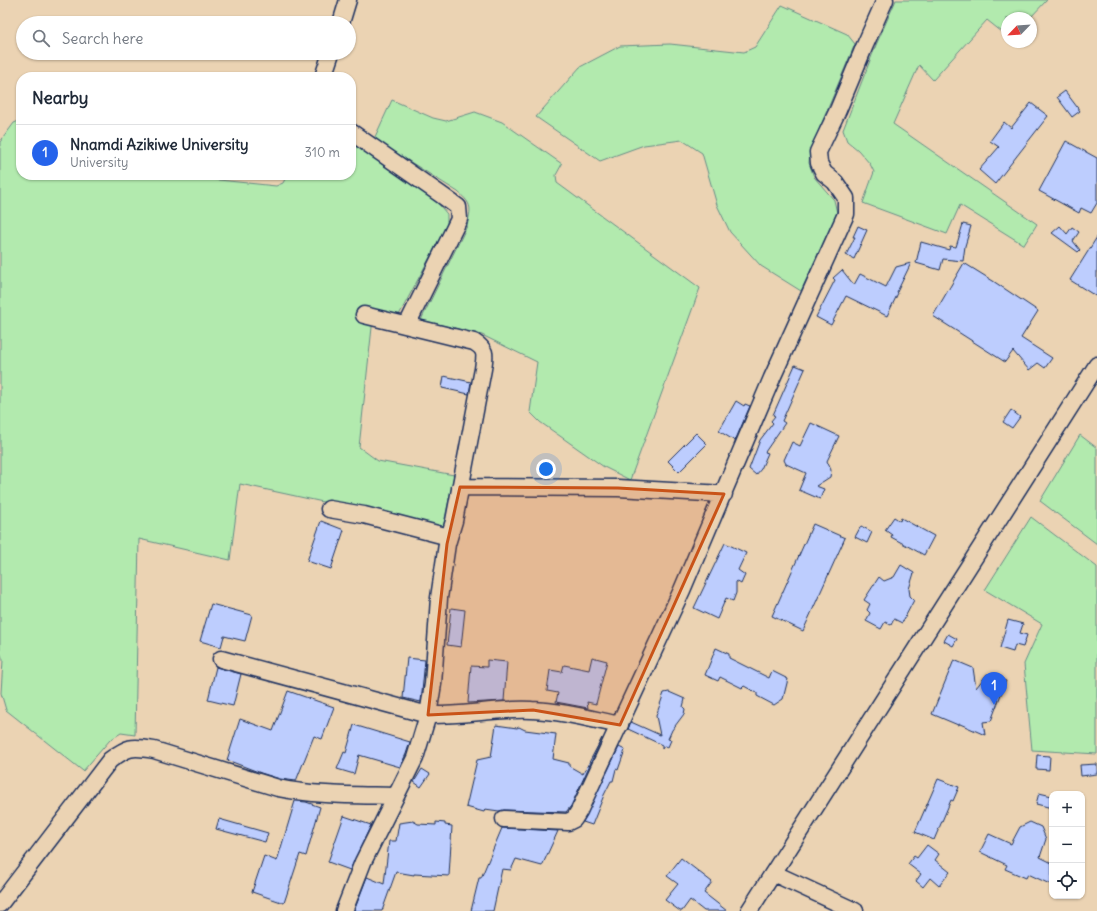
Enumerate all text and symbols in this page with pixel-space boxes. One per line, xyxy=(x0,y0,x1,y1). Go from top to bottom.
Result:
north arrow xyxy=(1001,12,1037,48)
search box xyxy=(16,16,356,60)
icon: search xyxy=(30,27,52,49)
text: Search here xyxy=(62,29,143,48)
text: Nearby xyxy=(32,87,88,109)
text: Nnamdi Azikiwe University xyxy=(70,135,249,154)
text: 1 xyxy=(42,144,48,161)
text: 310 m xyxy=(305,144,340,161)
text: University xyxy=(70,154,128,171)
your location xyxy=(536,459,556,479)
pin: 1 xyxy=(981,672,1007,705)
map controls xyxy=(1049,791,1085,899)
button: + xyxy=(1049,791,1085,827)
button: − xyxy=(1049,827,1085,863)
button: locate xyxy=(1049,863,1085,899)

